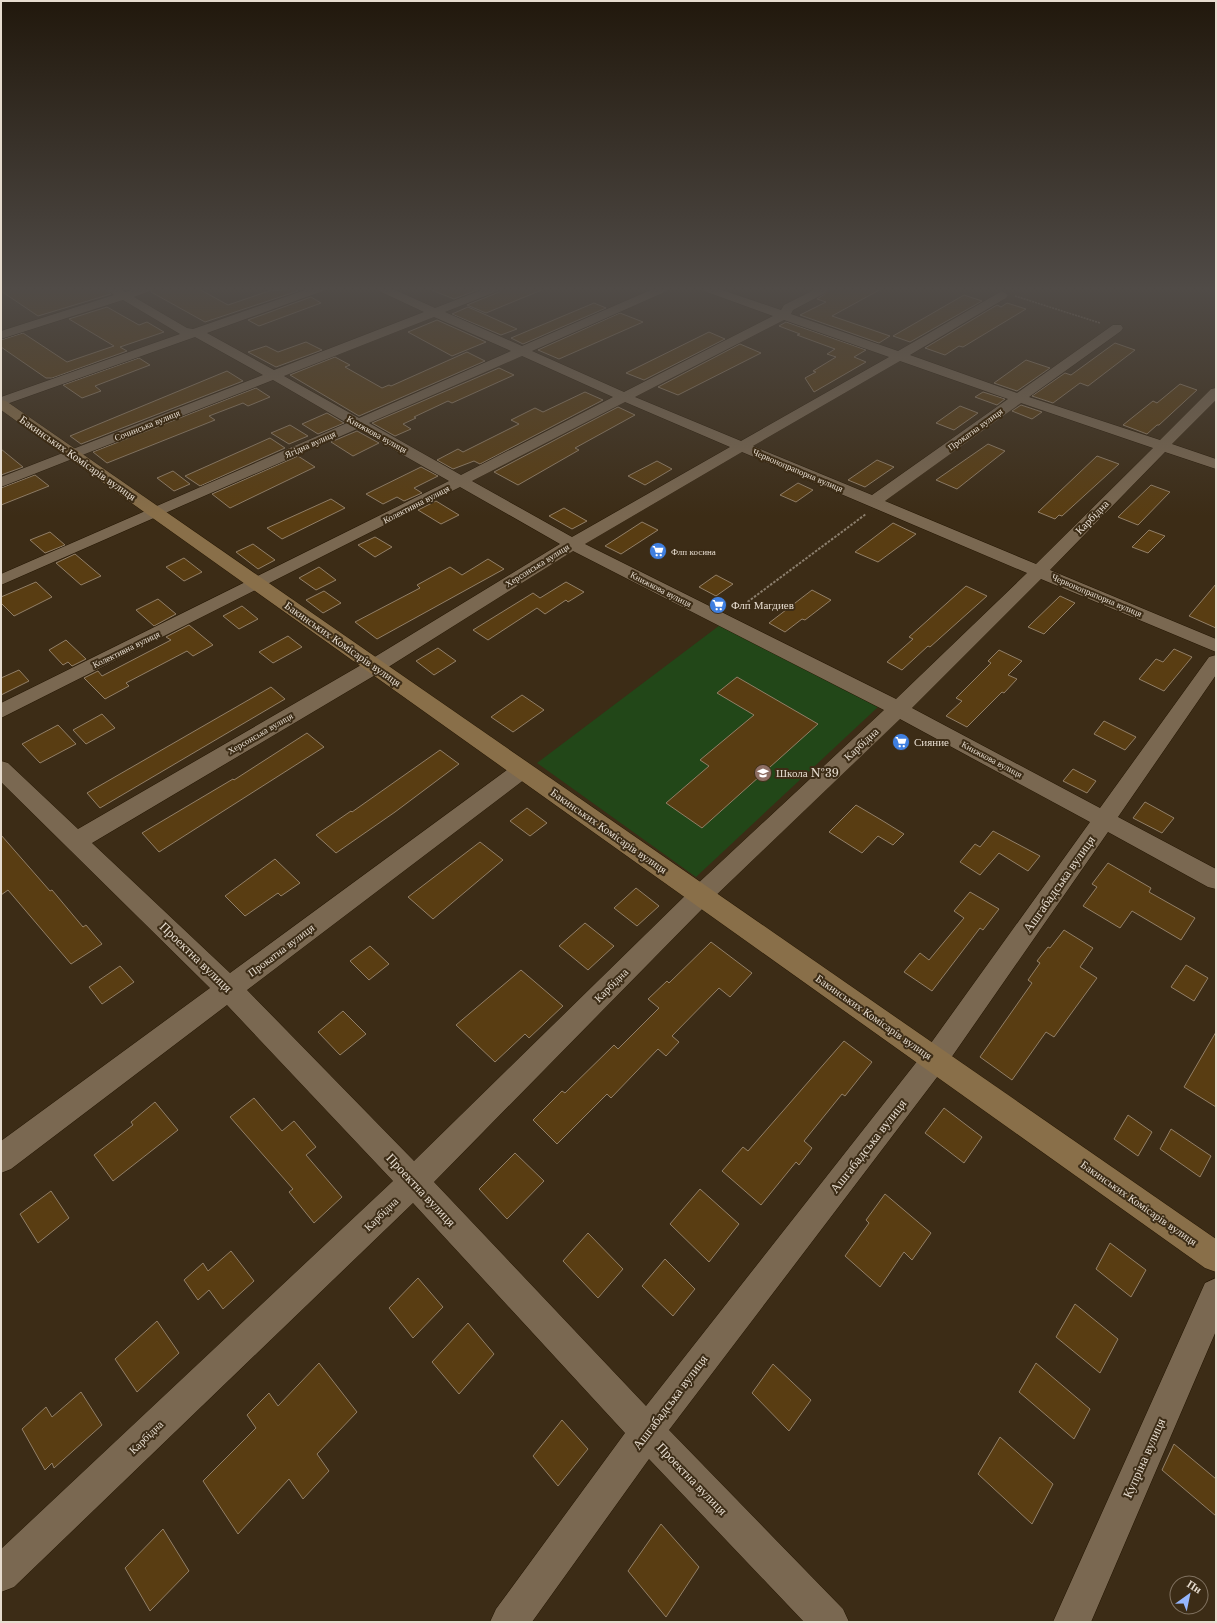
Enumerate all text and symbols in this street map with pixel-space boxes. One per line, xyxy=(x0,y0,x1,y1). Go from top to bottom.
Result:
street label: Прокатна вулиця xyxy=(945,405,1005,453)
street label: Сочинська вулиця xyxy=(113,407,181,443)
street label: Бакинських Комісарів вулиця xyxy=(17,412,139,504)
street label: Книжкова вулиця xyxy=(345,413,409,455)
street label: Ягідна вулиця xyxy=(283,428,337,460)
street label: Червонопрапорна вулиця xyxy=(751,446,845,494)
street label: Колективна вулиця xyxy=(381,482,451,526)
street label: Карбідна xyxy=(1072,497,1112,537)
street label: Херсонська вулиця xyxy=(503,541,571,589)
supermarket icon: Флп косина xyxy=(648,541,668,561)
place label: Флп косина xyxy=(671,546,716,557)
street label: Книжкова вулиця xyxy=(629,569,693,609)
street label: Червонопрапорна вулиця xyxy=(1050,571,1144,619)
supermarket icon: Флп Магдиев xyxy=(708,595,728,615)
street label: Бакинських Комісарів вулиця xyxy=(282,598,404,690)
place label: Флп Магдиев xyxy=(731,598,794,612)
street label: Колективна вулиця xyxy=(91,628,161,670)
street label: Херсонська вулиця xyxy=(225,710,295,756)
street label: Карбідна xyxy=(841,724,881,764)
supermarket icon: Сияние xyxy=(891,732,911,752)
place label: Сияние xyxy=(914,735,949,749)
street label: Книжкова вулиця xyxy=(960,738,1024,780)
school or university icon: Школа №39 xyxy=(753,763,773,783)
place label: Школа №39 xyxy=(776,766,839,780)
street label: Бакинських Комісарів вулиця xyxy=(548,785,670,877)
street label: Ашгабадська вулиця xyxy=(1019,832,1099,936)
street label: Проектна вулиця xyxy=(156,918,236,996)
street label: Прокатна вулиця xyxy=(245,920,317,980)
street label: Карбідна xyxy=(591,965,631,1005)
street label: Бакинських Комісарів вулиця xyxy=(813,971,935,1063)
street label: Ашгабадська вулиця xyxy=(826,1096,910,1196)
street label: Проектна вулиця xyxy=(383,1150,459,1230)
street label: Бакинських Комісарів вулиця xyxy=(1078,1157,1200,1249)
street label: Карбідна xyxy=(361,1194,401,1234)
street label: Ашгабадська вулиця xyxy=(629,1351,711,1453)
street label: Купріна вулиця xyxy=(1119,1415,1169,1501)
street label: Карбідна xyxy=(126,1417,166,1457)
street label: Проектна вулиця xyxy=(653,1439,731,1519)
north arrow xyxy=(1169,1575,1209,1615)
text: Пн xyxy=(1184,1577,1205,1597)

